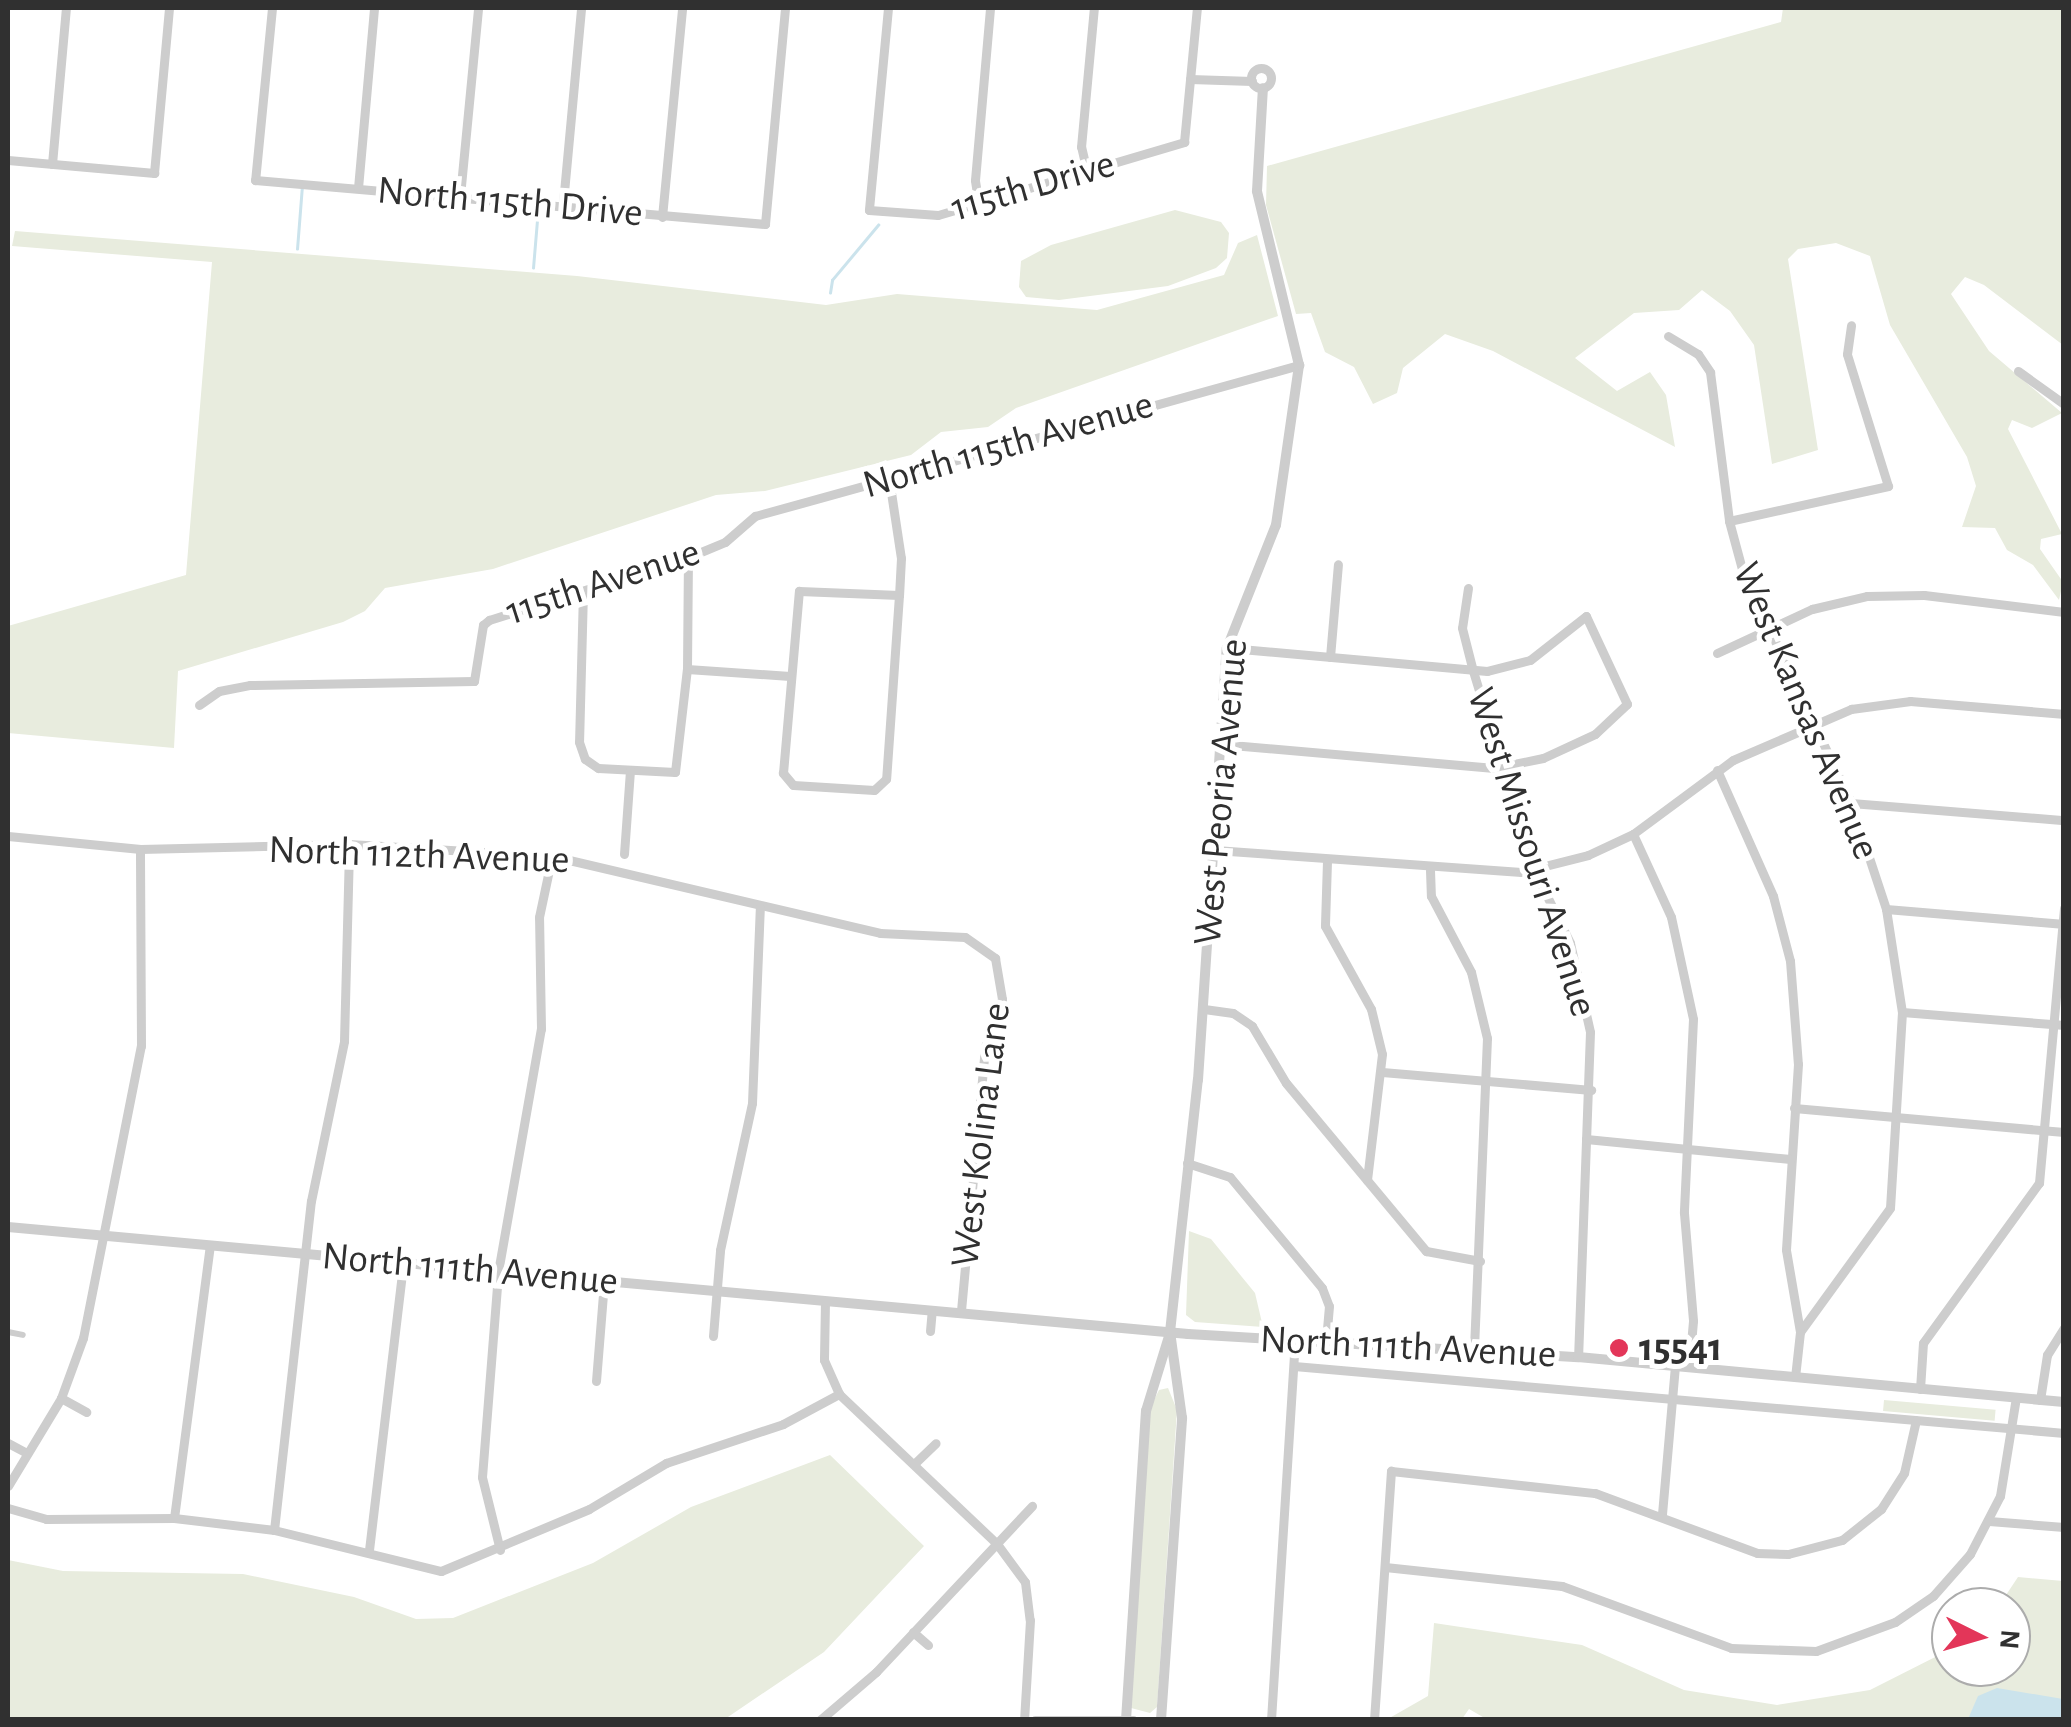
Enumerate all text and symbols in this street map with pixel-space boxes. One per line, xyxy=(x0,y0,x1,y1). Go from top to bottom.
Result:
street label: 115th Drive xyxy=(946,140,1120,232)
street label: North 115th Drive xyxy=(375,166,645,238)
street label: North 115th Avenue xyxy=(857,381,1159,509)
street label: 115th Avenue xyxy=(500,528,706,636)
street label: West Kansas Avenue xyxy=(1722,555,1890,867)
street label: West Peoria Avenue xyxy=(1184,637,1258,947)
street label: West Missouri Avenue xyxy=(1456,682,1608,1022)
street label: North 112th Avenue xyxy=(268,826,570,884)
street label: West Kolina Lane xyxy=(941,1000,1021,1270)
street label: North 111th Avenue xyxy=(320,1232,620,1306)
street label: North 111th Avenue xyxy=(1259,1315,1557,1379)
place label: 15541 xyxy=(1639,1324,1722,1372)
marker: 15541 xyxy=(1608,1337,1630,1359)
north arrow xyxy=(1931,1587,2031,1687)
text: N xyxy=(1994,1629,2024,1650)

